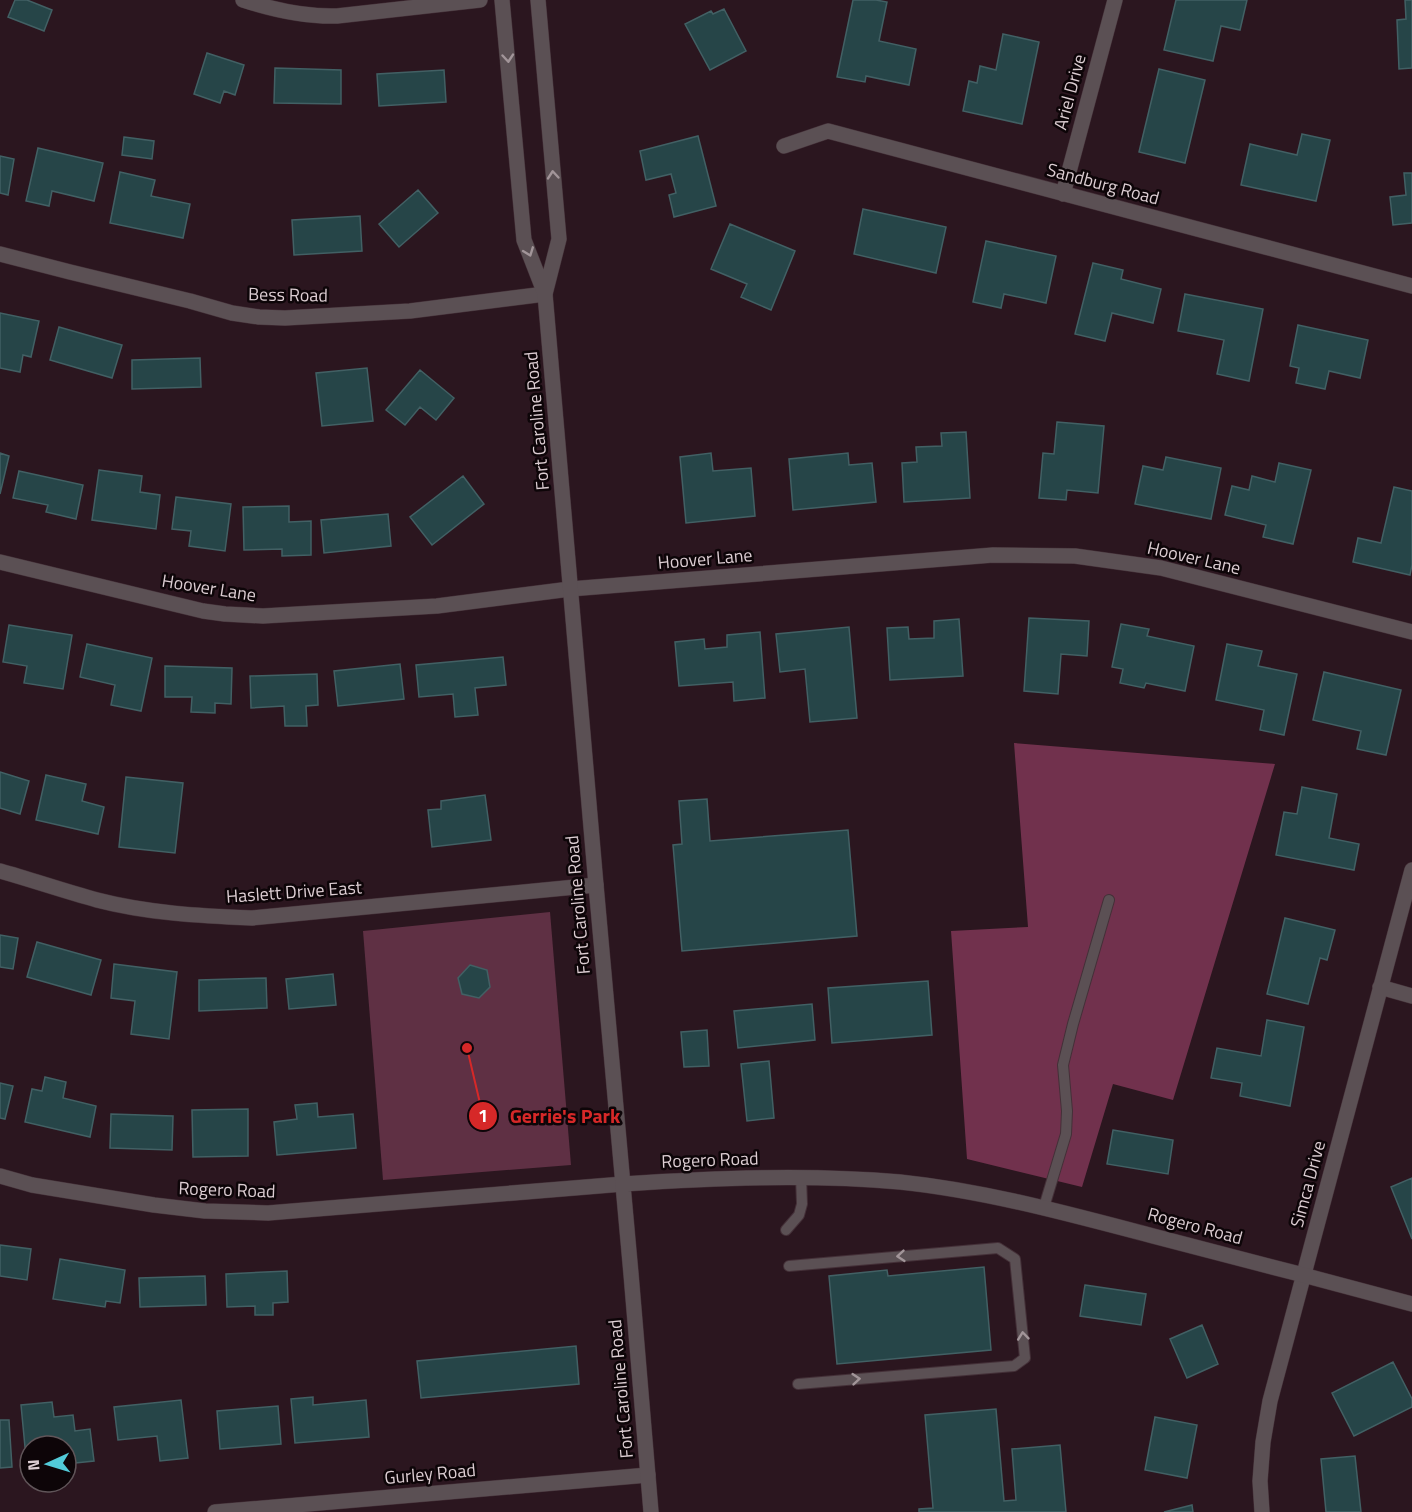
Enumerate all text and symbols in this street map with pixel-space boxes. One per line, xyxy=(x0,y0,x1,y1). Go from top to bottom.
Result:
street label: Ariel Drive xyxy=(1046,51,1093,133)
one-way arrow xyxy=(501,54,514,63)
street label: Sandburg Road xyxy=(1044,156,1162,211)
one-way arrow xyxy=(547,170,560,179)
one-way arrow xyxy=(522,245,534,256)
street label: Bess Road xyxy=(248,280,328,309)
street label: Fort Caroline Road xyxy=(517,350,556,492)
street label: Hoover Lane xyxy=(1145,534,1243,581)
street label: Hoover Lane xyxy=(656,541,753,576)
street label: Hoover Lane xyxy=(160,567,258,608)
street label: Fort Caroline Road xyxy=(558,834,597,976)
street label: Haslett Drive East xyxy=(225,873,364,910)
callout: Gerrie's Park xyxy=(468,1097,633,1135)
text: Gerrie's Park xyxy=(510,1100,621,1131)
text: 1 xyxy=(478,1102,488,1129)
street label: Simca Drive xyxy=(1283,1137,1332,1230)
street label: Rogero Road xyxy=(661,1144,759,1175)
street label: Rogero Road xyxy=(178,1174,276,1205)
street label: Rogero Road xyxy=(1145,1200,1246,1251)
one-way arrow xyxy=(896,1249,905,1262)
street label: Fort Caroline Road xyxy=(601,1318,640,1460)
one-way arrow xyxy=(1017,1331,1030,1340)
one-way arrow xyxy=(851,1373,860,1386)
north arrow xyxy=(18,1434,78,1494)
street label: Gurley Road xyxy=(383,1456,477,1491)
text: N xyxy=(21,1459,45,1471)

